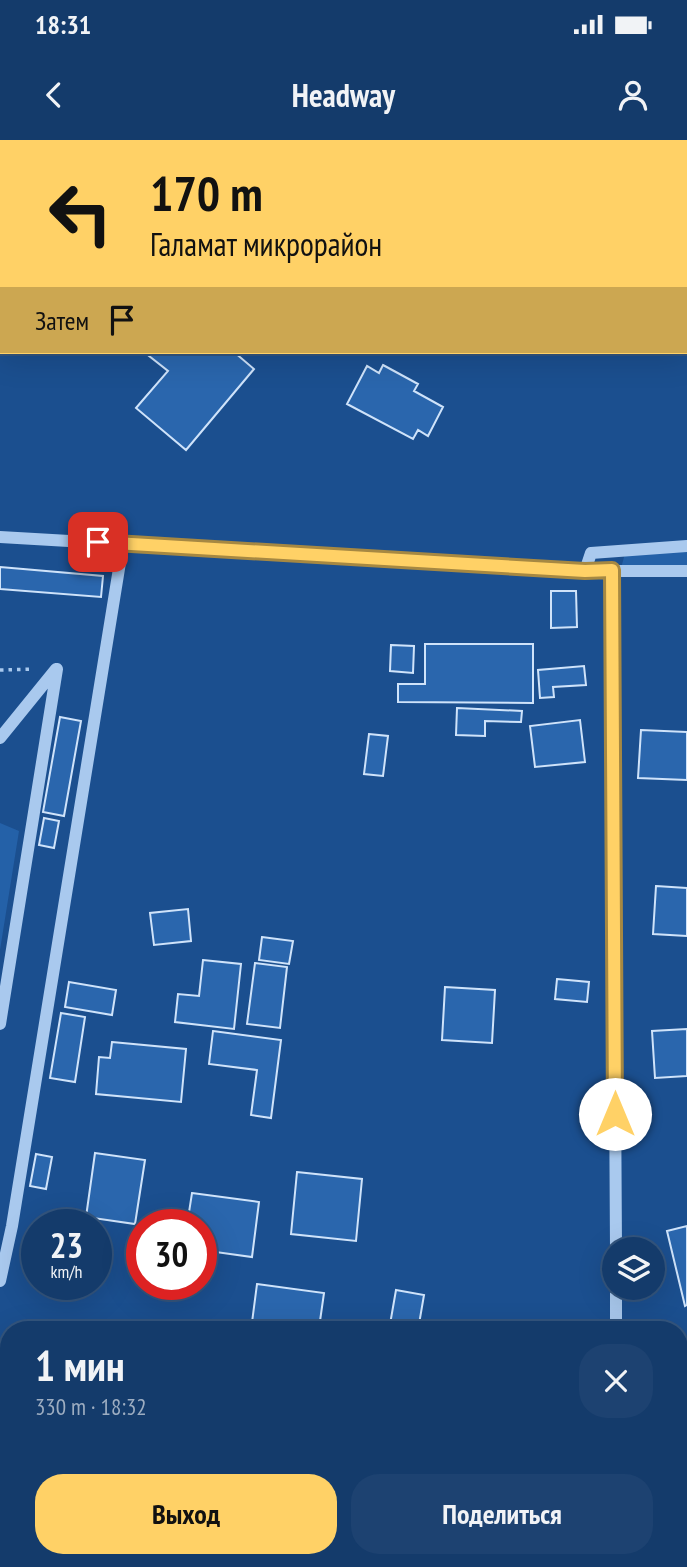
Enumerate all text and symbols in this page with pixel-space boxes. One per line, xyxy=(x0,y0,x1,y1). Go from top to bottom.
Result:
text: 18:31 xyxy=(35,8,91,41)
text: Headway xyxy=(292,74,395,116)
icon: back xyxy=(35,76,73,114)
icon: person xyxy=(614,76,652,114)
text: 170 m xyxy=(150,161,263,225)
icon: left xyxy=(35,168,126,259)
text: Галамат микрорайон xyxy=(150,223,382,265)
icon: arrive xyxy=(103,301,141,339)
text: Затем xyxy=(35,304,89,337)
pin xyxy=(68,512,128,572)
icon: arrive xyxy=(79,523,117,561)
position arrow xyxy=(578,1077,652,1151)
speed limit sign: 30 xyxy=(126,1209,217,1300)
text: 23 xyxy=(50,1222,83,1268)
map controls xyxy=(602,1237,665,1300)
button: layers xyxy=(602,1237,665,1300)
text: km/h xyxy=(51,1260,82,1283)
text: 1 мин xyxy=(35,1338,125,1393)
button: close xyxy=(579,1344,653,1418)
text: 330 m · 18:32 xyxy=(35,1392,147,1421)
button: Выход xyxy=(35,1474,337,1554)
button: Поделиться xyxy=(351,1474,653,1554)

